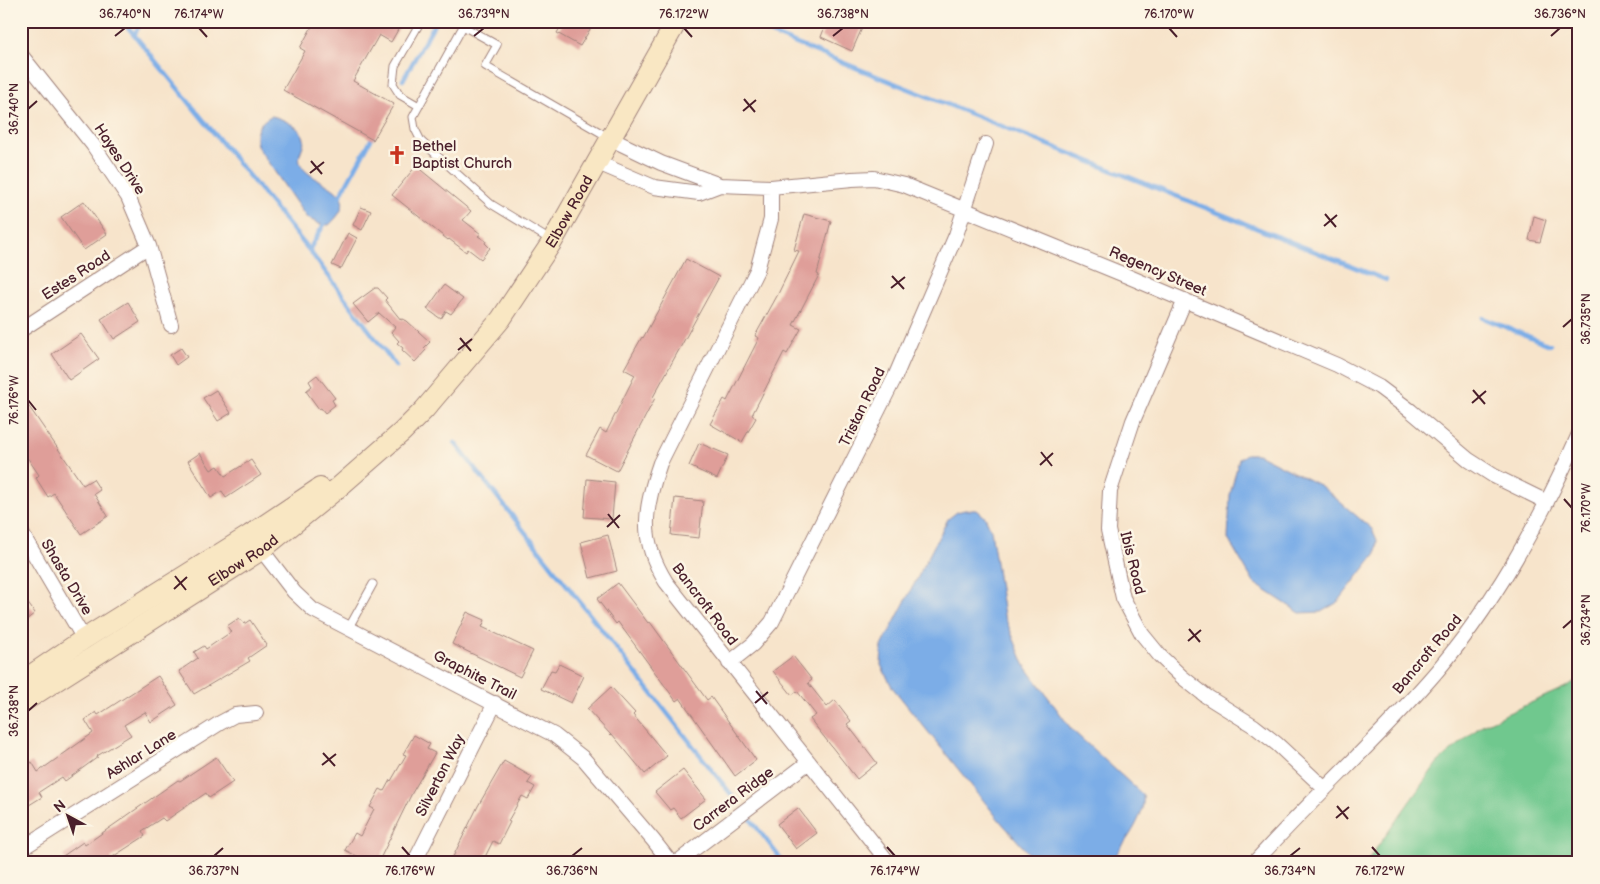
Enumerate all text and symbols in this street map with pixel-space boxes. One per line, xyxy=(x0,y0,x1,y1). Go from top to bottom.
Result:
text: 36.740°N xyxy=(99,7,151,22)
text: 76.174°W xyxy=(174,7,224,22)
text: 36.739°N xyxy=(458,7,510,22)
text: 76.172°W xyxy=(659,7,709,22)
text: 36.738°N xyxy=(817,7,869,22)
text: 76.170°W xyxy=(1144,7,1194,22)
text: 36.736°N xyxy=(1534,7,1586,22)
text: 36.740°N xyxy=(7,83,22,135)
street label: Hayes Drive xyxy=(90,120,150,198)
place label: Bethel Baptist Church xyxy=(412,137,512,173)
church icon: Bethel Baptist Church xyxy=(386,144,408,166)
street label: Elbow Road xyxy=(541,172,598,252)
street label: Regency Street xyxy=(1106,242,1210,301)
street label: Estes Road xyxy=(38,246,114,305)
text: 36.735°N xyxy=(1579,293,1594,345)
street label: Tristan Road xyxy=(835,364,890,450)
text: 76.176°W xyxy=(7,375,22,425)
text: 76.170°W xyxy=(1579,483,1594,533)
street label: Ibis Road xyxy=(1116,530,1150,597)
street label: Elbow Road xyxy=(205,531,283,591)
street label: Shasta Drive xyxy=(36,536,97,619)
street label: Bancroft Road xyxy=(667,559,742,649)
text: 36.734°N xyxy=(1579,594,1594,646)
street label: Bancroft Road xyxy=(1388,611,1466,698)
street label: Graphite Trail xyxy=(430,646,520,705)
text: 36.738°N xyxy=(7,685,22,737)
street label: Ashlar Lane xyxy=(103,725,180,784)
street label: Silverton Way xyxy=(412,731,469,820)
street label: Carrera Ridge xyxy=(689,763,778,836)
north arrow xyxy=(42,792,92,842)
text: N xyxy=(50,797,69,816)
text: 36.737°N xyxy=(189,864,239,879)
text: 76.176°W xyxy=(385,864,435,879)
text: 36.736°N xyxy=(546,864,598,879)
text: 76.174°W xyxy=(870,864,920,879)
text: 36.734°N xyxy=(1264,864,1316,879)
text: 76.172°W xyxy=(1355,864,1405,879)

